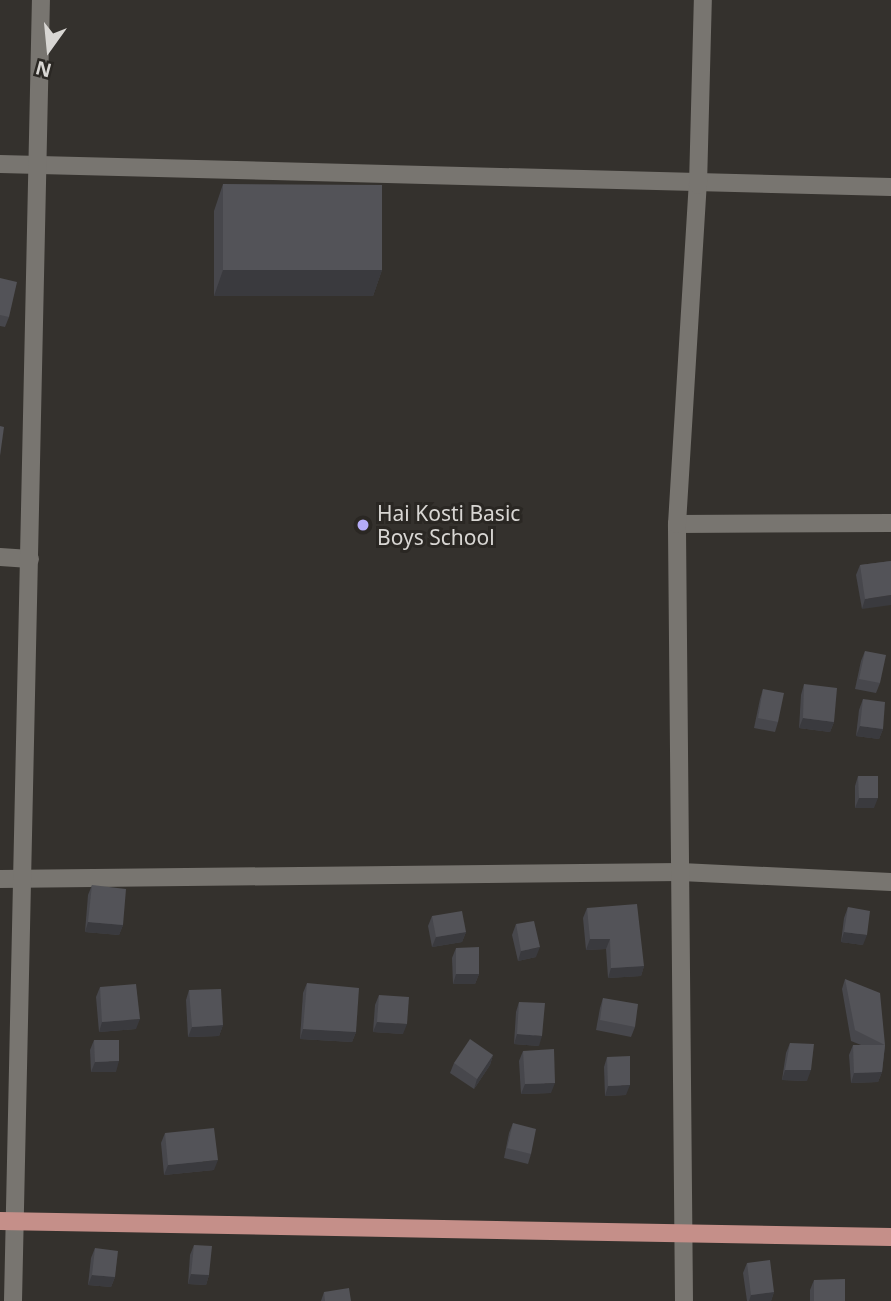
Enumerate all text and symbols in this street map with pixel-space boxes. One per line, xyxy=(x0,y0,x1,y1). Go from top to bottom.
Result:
north arrow xyxy=(14,14,84,84)
text: N xyxy=(33,55,54,84)
place label: Hai Kosti Basic Boys School xyxy=(377,500,520,550)
marker: Hai Kosti Basic Boys School xyxy=(355,517,371,533)

